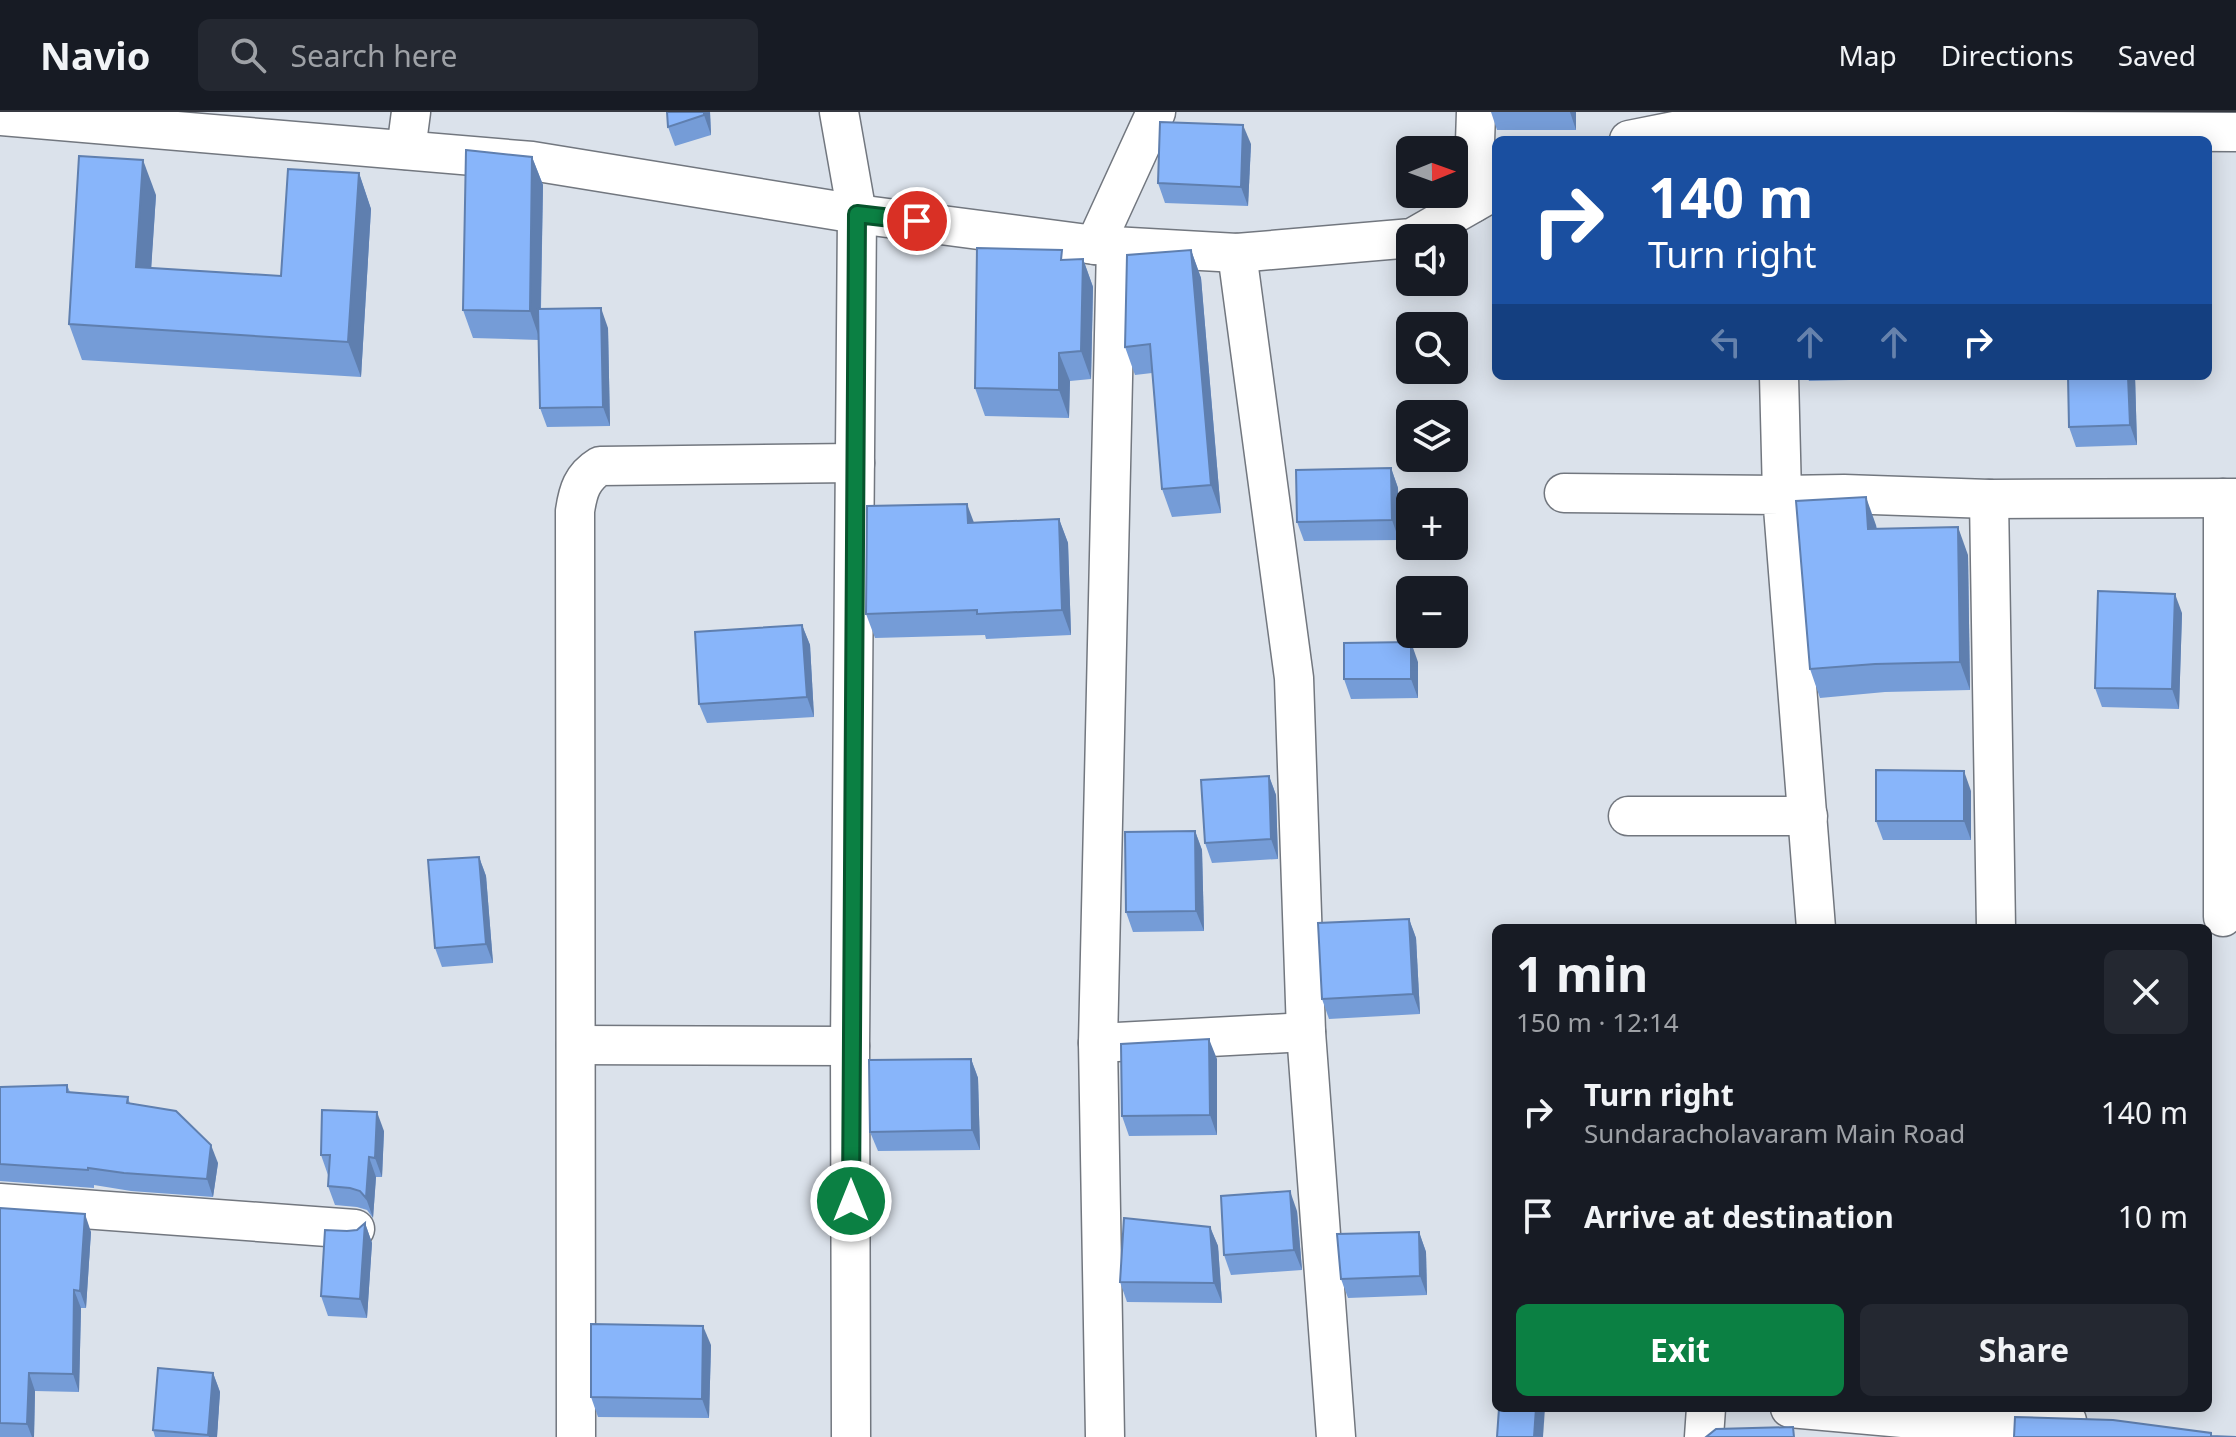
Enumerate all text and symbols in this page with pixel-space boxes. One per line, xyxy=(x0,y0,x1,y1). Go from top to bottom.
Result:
search box xyxy=(198,19,758,91)
text: Navio xyxy=(40,29,150,81)
icon: search xyxy=(226,33,270,77)
text: Search here xyxy=(290,35,457,76)
text: Map xyxy=(1838,36,1897,74)
text: Directions xyxy=(1941,36,2074,74)
text: Saved xyxy=(2118,36,2196,74)
north arrow xyxy=(1396,136,1468,208)
map controls xyxy=(1396,136,1468,648)
text: 140 m xyxy=(1648,158,1813,234)
icon: right xyxy=(1516,168,1620,272)
pin xyxy=(883,187,951,255)
icon: arrive xyxy=(895,199,939,243)
button: sound xyxy=(1396,224,1468,296)
text: Turn right xyxy=(1648,230,1816,279)
button: search xyxy=(1396,312,1468,384)
icon: left xyxy=(1704,320,1748,364)
icon: ahead xyxy=(1788,320,1832,364)
icon: ahead xyxy=(1872,320,1916,364)
icon: right xyxy=(1956,320,2000,364)
button: layers xyxy=(1396,400,1468,472)
button: + xyxy=(1396,488,1468,560)
button: − xyxy=(1396,576,1468,648)
text: 1 min xyxy=(1516,941,1648,1006)
button: close xyxy=(2104,950,2188,1034)
text: 150 m · 12:14 xyxy=(1516,1004,1679,1040)
text: Turn right xyxy=(1584,1074,1734,1115)
icon: right xyxy=(1516,1090,1560,1134)
text: 140 m xyxy=(2101,1092,2188,1133)
text: Sundaracholavaram Main Road xyxy=(1584,1115,1965,1151)
position arrow xyxy=(809,1159,893,1243)
icon: arrive xyxy=(1516,1194,1560,1238)
text: Arrive at destination xyxy=(1584,1196,1894,1237)
text: 10 m xyxy=(2118,1196,2188,1237)
button: Exit xyxy=(1516,1304,1844,1396)
button: Share xyxy=(1860,1304,2188,1396)

